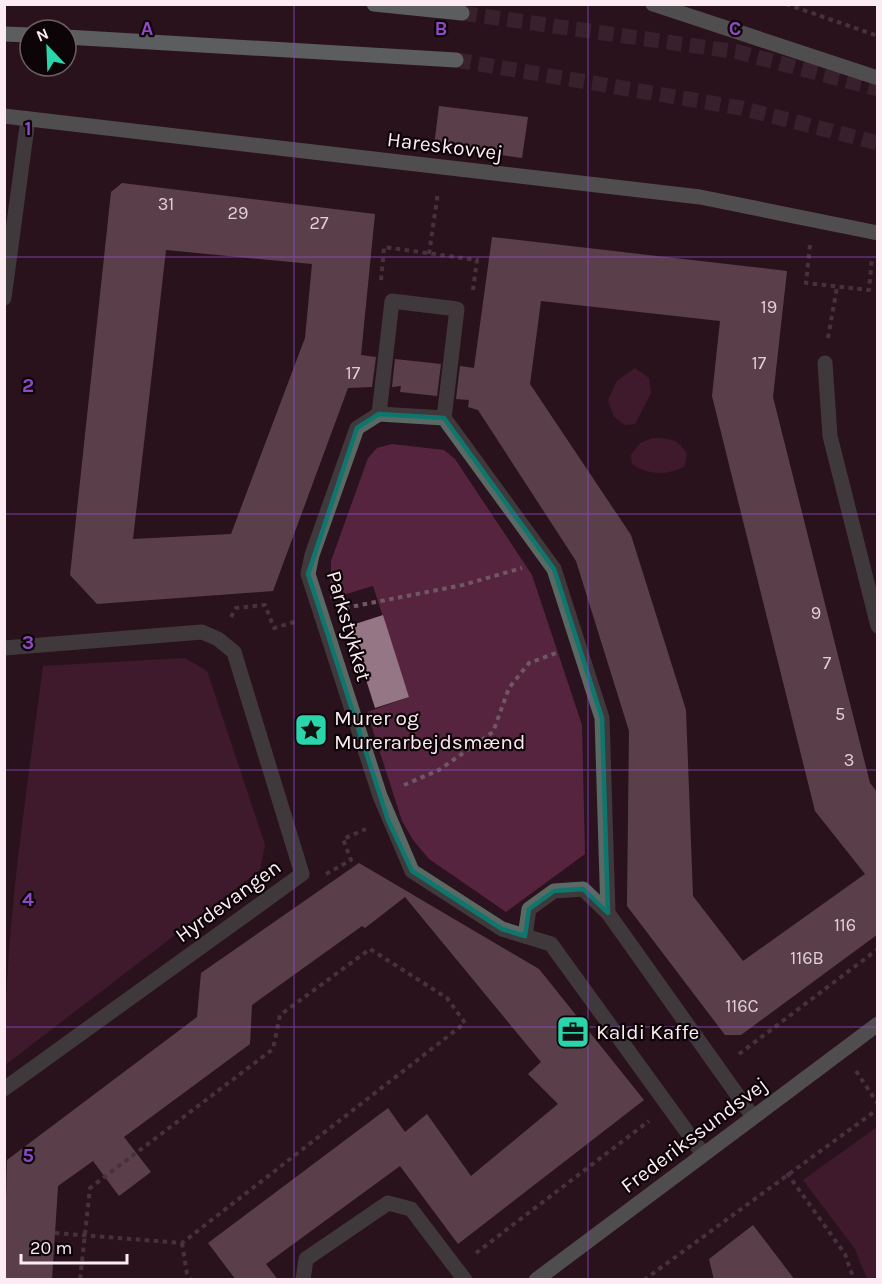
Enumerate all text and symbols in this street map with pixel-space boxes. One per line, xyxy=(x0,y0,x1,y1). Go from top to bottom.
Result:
text: A xyxy=(141,17,154,40)
text: B xyxy=(435,17,447,40)
text: C xyxy=(729,17,741,40)
north arrow xyxy=(18,18,78,78)
text: N xyxy=(33,24,51,46)
text: 1 xyxy=(24,117,32,140)
street label: Hareskovvej xyxy=(386,127,504,165)
house number: 31 xyxy=(158,193,174,215)
house number: 29 xyxy=(228,202,248,224)
house number: 27 xyxy=(310,212,329,234)
house number: 19 xyxy=(761,296,777,318)
house number: 17 xyxy=(752,352,767,374)
house number: 17 xyxy=(346,362,361,384)
text: 2 xyxy=(22,374,34,397)
street label: Parkstykket xyxy=(322,568,376,684)
house number: 9 xyxy=(811,602,821,624)
text: 3 xyxy=(22,631,34,654)
house number: 7 xyxy=(823,652,832,674)
house number: 5 xyxy=(835,703,845,725)
place label: Murer og Murerarbejdsmænd xyxy=(334,706,525,754)
place icon: Murer og Murerarbejdsmænd xyxy=(293,712,329,748)
house number: 3 xyxy=(844,749,854,771)
street label: Hyrdevangen xyxy=(170,855,286,947)
text: 4 xyxy=(22,888,34,911)
house number: 116 xyxy=(834,914,856,936)
house number: 116B xyxy=(790,947,824,969)
house number: 116C xyxy=(725,995,759,1017)
office icon: Kaldi Kaffe xyxy=(555,1014,591,1050)
place label: Kaldi Kaffe xyxy=(596,1020,699,1044)
street label: Frederikssundsvej xyxy=(616,1072,772,1198)
text: 5 xyxy=(22,1144,34,1167)
scale bar xyxy=(21,1227,128,1265)
text: 20 m xyxy=(30,1237,72,1259)

